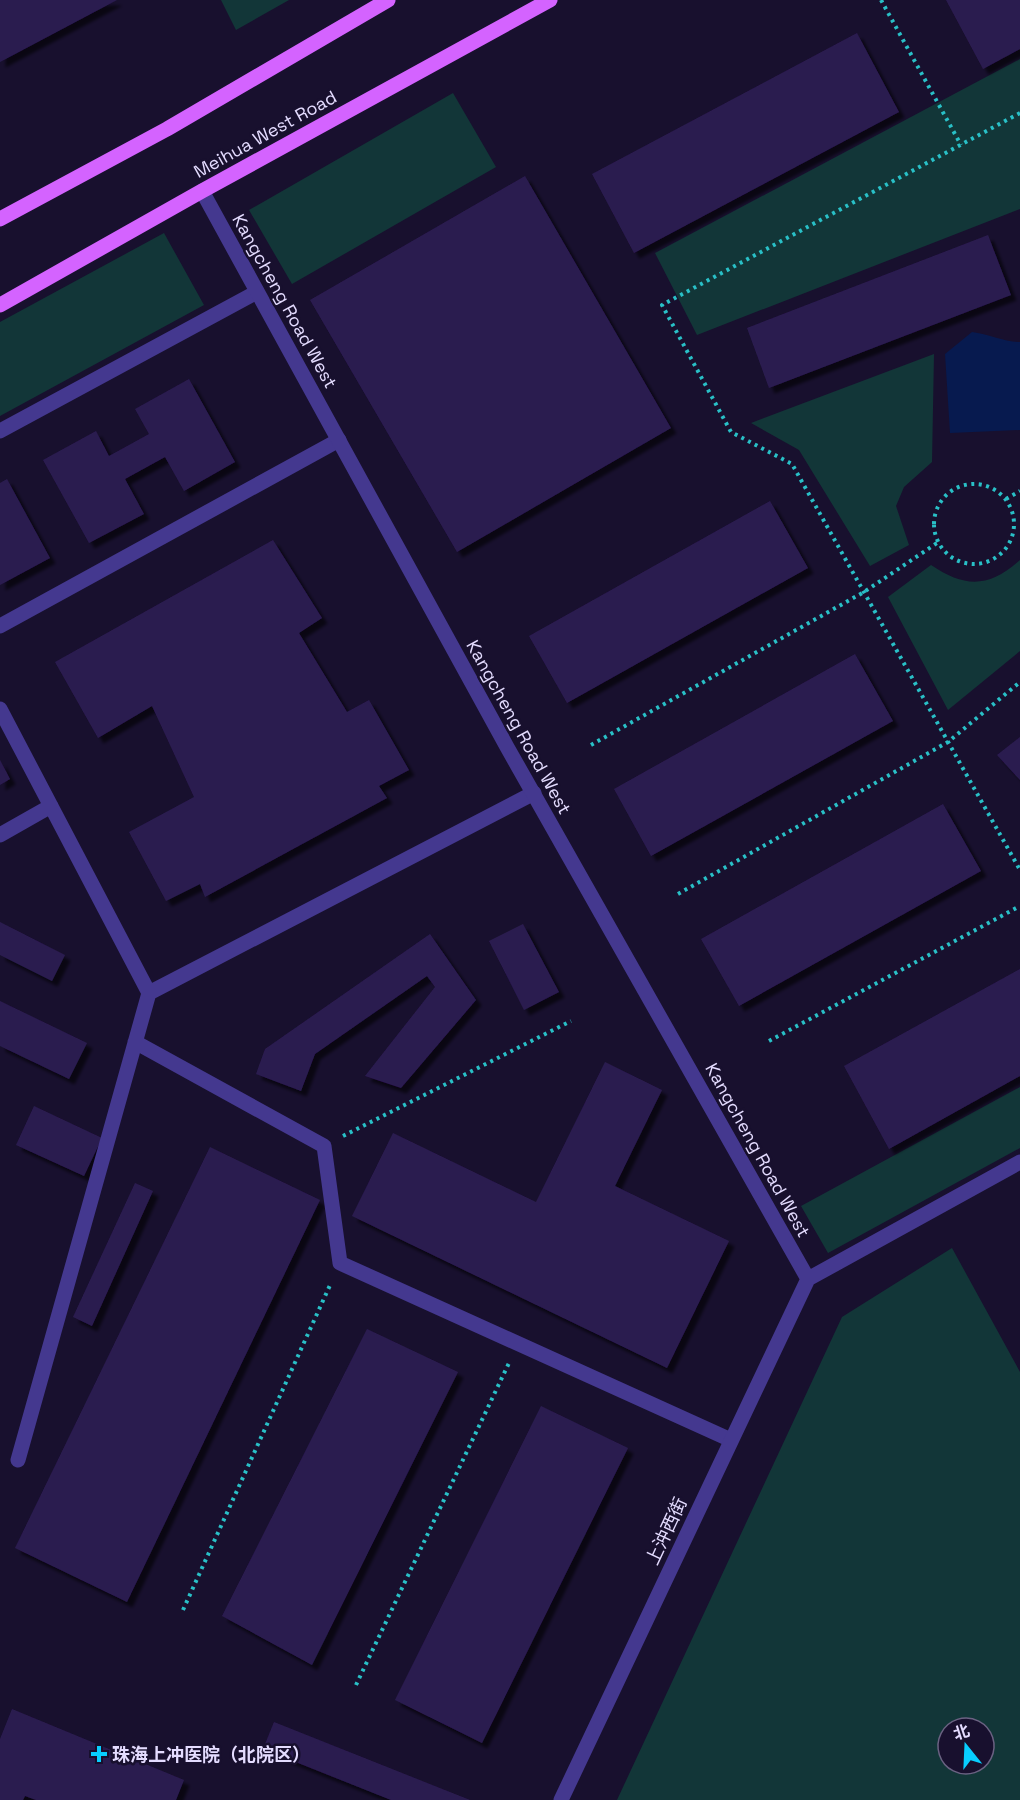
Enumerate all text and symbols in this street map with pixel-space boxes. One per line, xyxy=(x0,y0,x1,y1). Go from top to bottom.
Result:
street label: Meihua West Road xyxy=(189,85,341,183)
street label: Kangcheng Road West xyxy=(227,210,343,392)
street label: Kangcheng Road West xyxy=(461,636,577,818)
street label: Kangcheng Road West xyxy=(700,1059,816,1241)
street label: 上沖西街 xyxy=(640,1494,692,1568)
north arrow xyxy=(936,1716,996,1776)
text: 北 xyxy=(951,1720,972,1745)
place label: 珠海上冲医院（北院区） xyxy=(112,1743,310,1766)
marker: 珠海上冲医院（北院区） xyxy=(90,1745,108,1763)

